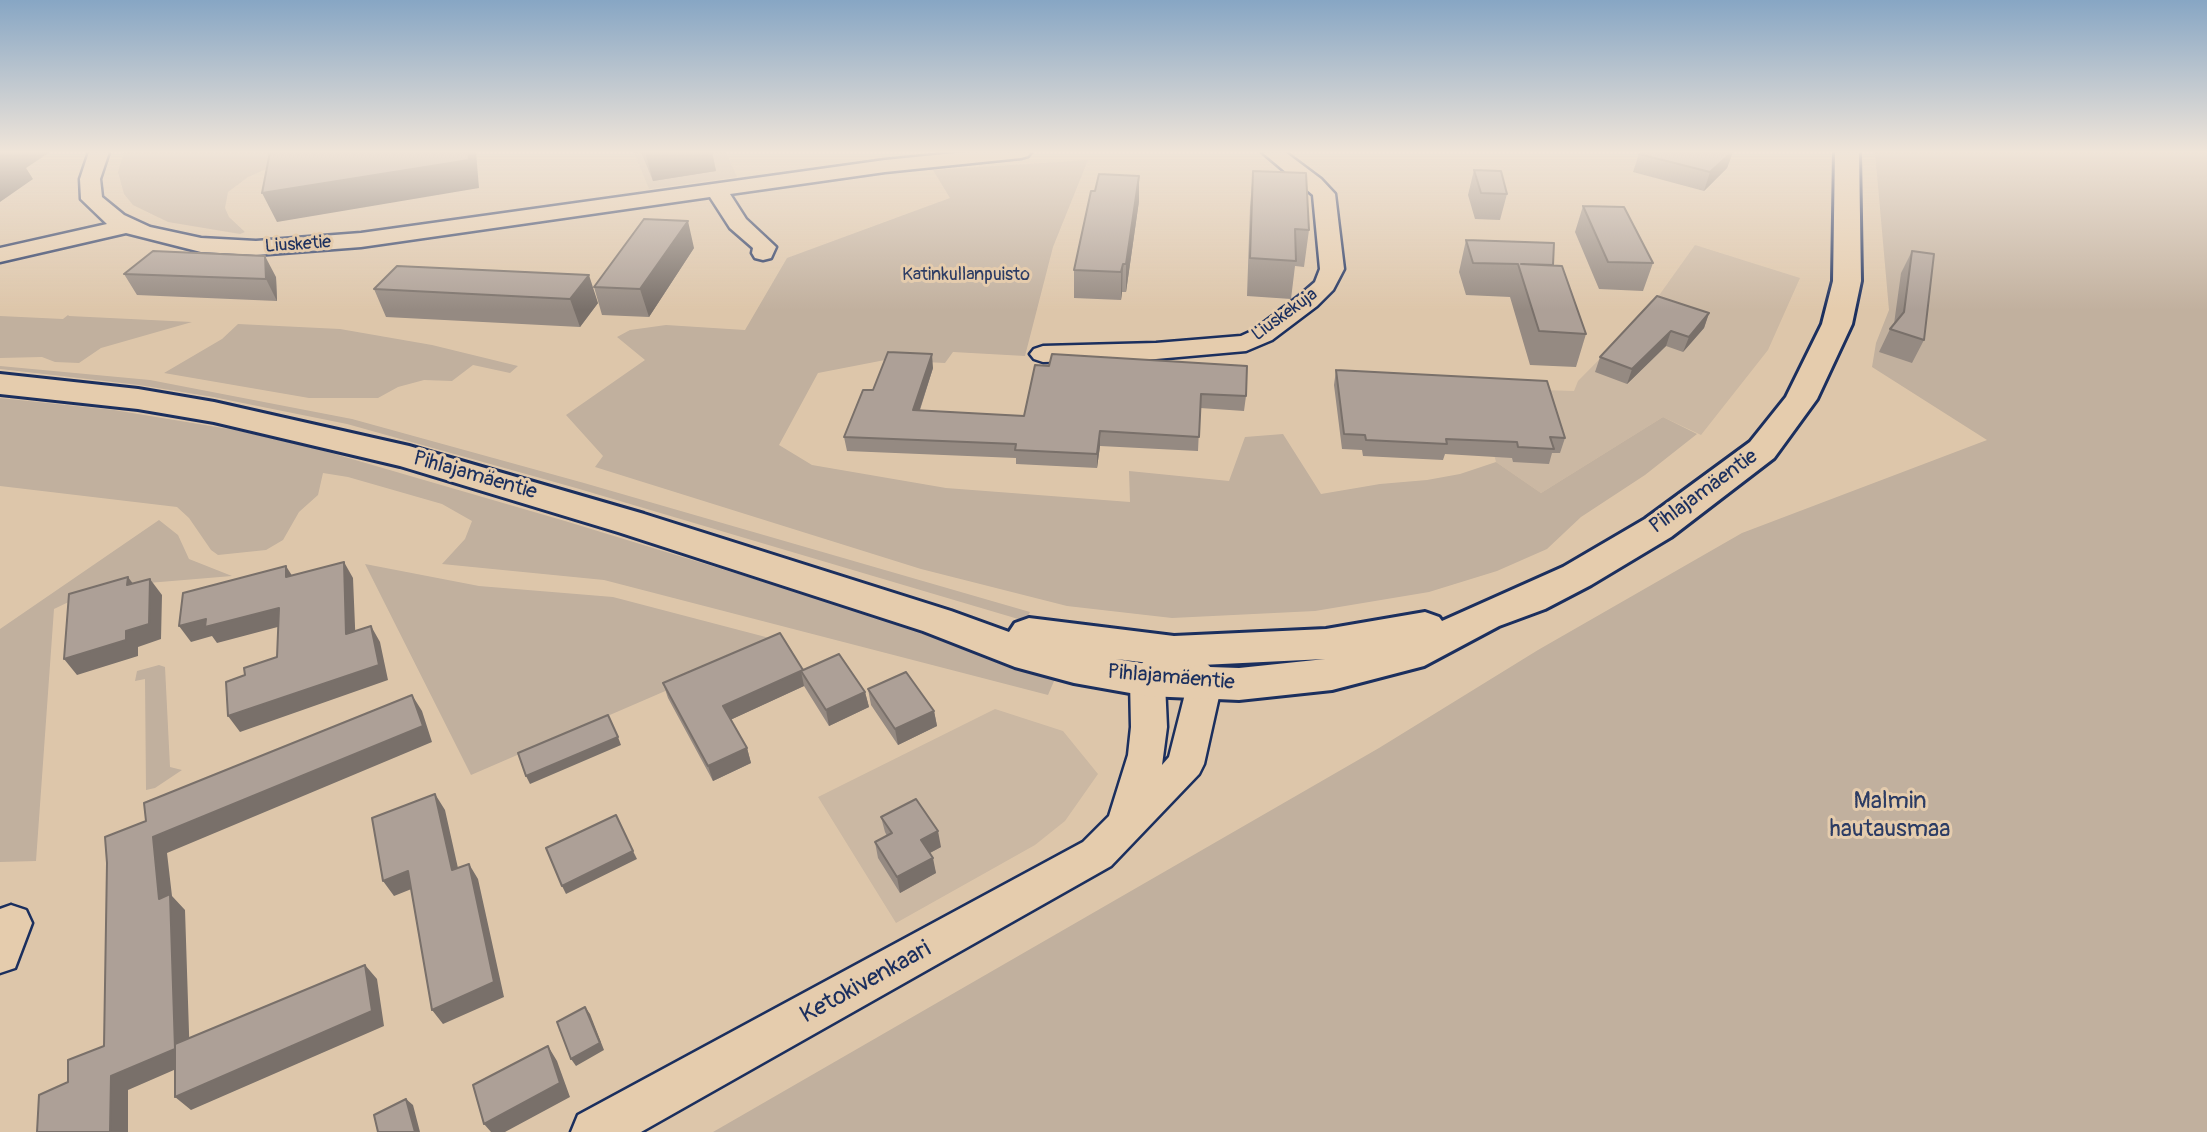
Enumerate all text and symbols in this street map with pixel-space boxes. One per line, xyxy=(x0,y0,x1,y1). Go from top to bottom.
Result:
street label: Liusketie xyxy=(264,232,332,258)
park label: Katinkullanpuisto xyxy=(902,264,1030,286)
street label: Liuskekuja xyxy=(1248,284,1322,346)
street label: Pihlajamäentie xyxy=(1645,444,1763,540)
street label: Pihlajamäentie xyxy=(410,446,540,506)
street label: Pihlajamäentie xyxy=(1106,660,1236,696)
park label: Malmin hautausmaa xyxy=(1830,788,1950,844)
street label: Ketokivenkaari xyxy=(796,935,936,1031)

